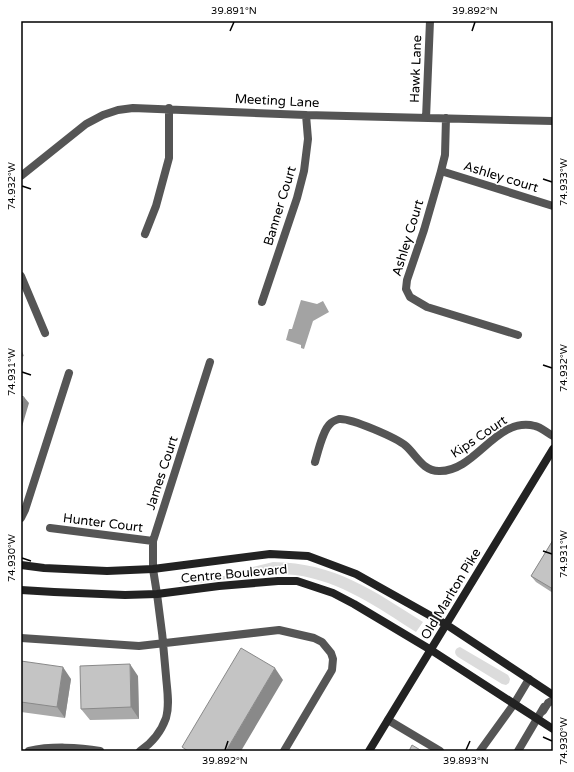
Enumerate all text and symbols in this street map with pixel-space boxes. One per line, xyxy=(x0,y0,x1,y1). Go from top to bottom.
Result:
text: 39.891°N xyxy=(211,5,257,17)
text: 39.892°N xyxy=(452,5,498,17)
street label: Hawk Lane xyxy=(407,35,425,103)
street label: Meeting Lane xyxy=(234,91,320,111)
street label: Ashley court xyxy=(462,158,540,196)
text: 74.933°W xyxy=(558,158,570,206)
text: 74.932°W xyxy=(6,162,18,210)
street label: Banner Court xyxy=(260,164,300,248)
street label: Ashley Court xyxy=(389,198,427,278)
text: 74.932°W xyxy=(558,344,570,392)
text: 74.931°W xyxy=(6,348,18,396)
street label: Kips Court xyxy=(448,412,510,462)
street label: James Court xyxy=(143,434,181,512)
street label: Hunter Court xyxy=(62,510,144,536)
text: 74.931°W xyxy=(558,530,570,578)
text: 74.930°W xyxy=(6,534,18,582)
street label: Old Marlton Pike xyxy=(417,545,485,643)
street label: Centre Boulevard xyxy=(180,561,288,587)
text: 74.930°W xyxy=(558,717,570,765)
text: 39.892°N xyxy=(202,755,248,767)
text: 39.893°N xyxy=(443,755,489,767)

